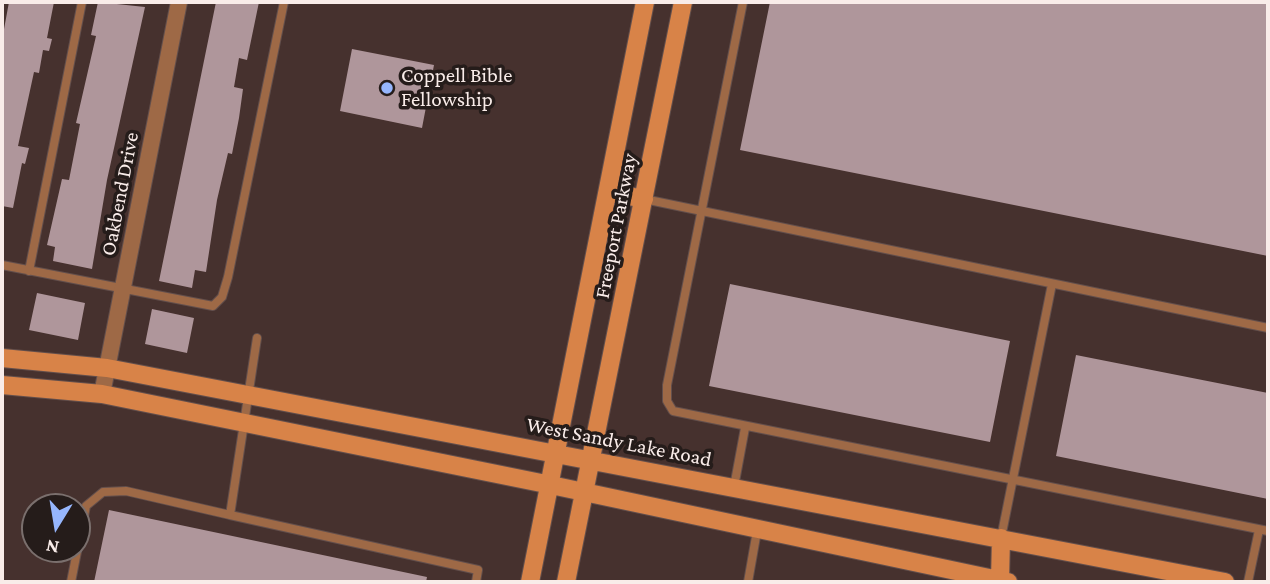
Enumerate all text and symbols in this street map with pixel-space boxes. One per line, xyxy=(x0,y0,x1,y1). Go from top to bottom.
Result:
place label: Coppell Bible Fellowship xyxy=(401,63,512,113)
marker: Coppell Bible Fellowship xyxy=(379,80,395,96)
street label: Oakbend Drive xyxy=(96,130,144,258)
street label: Freeport Parkway xyxy=(590,151,642,301)
street label: West Sandy Lake Road xyxy=(524,412,714,472)
north arrow xyxy=(21,493,91,563)
text: N xyxy=(44,536,61,559)

